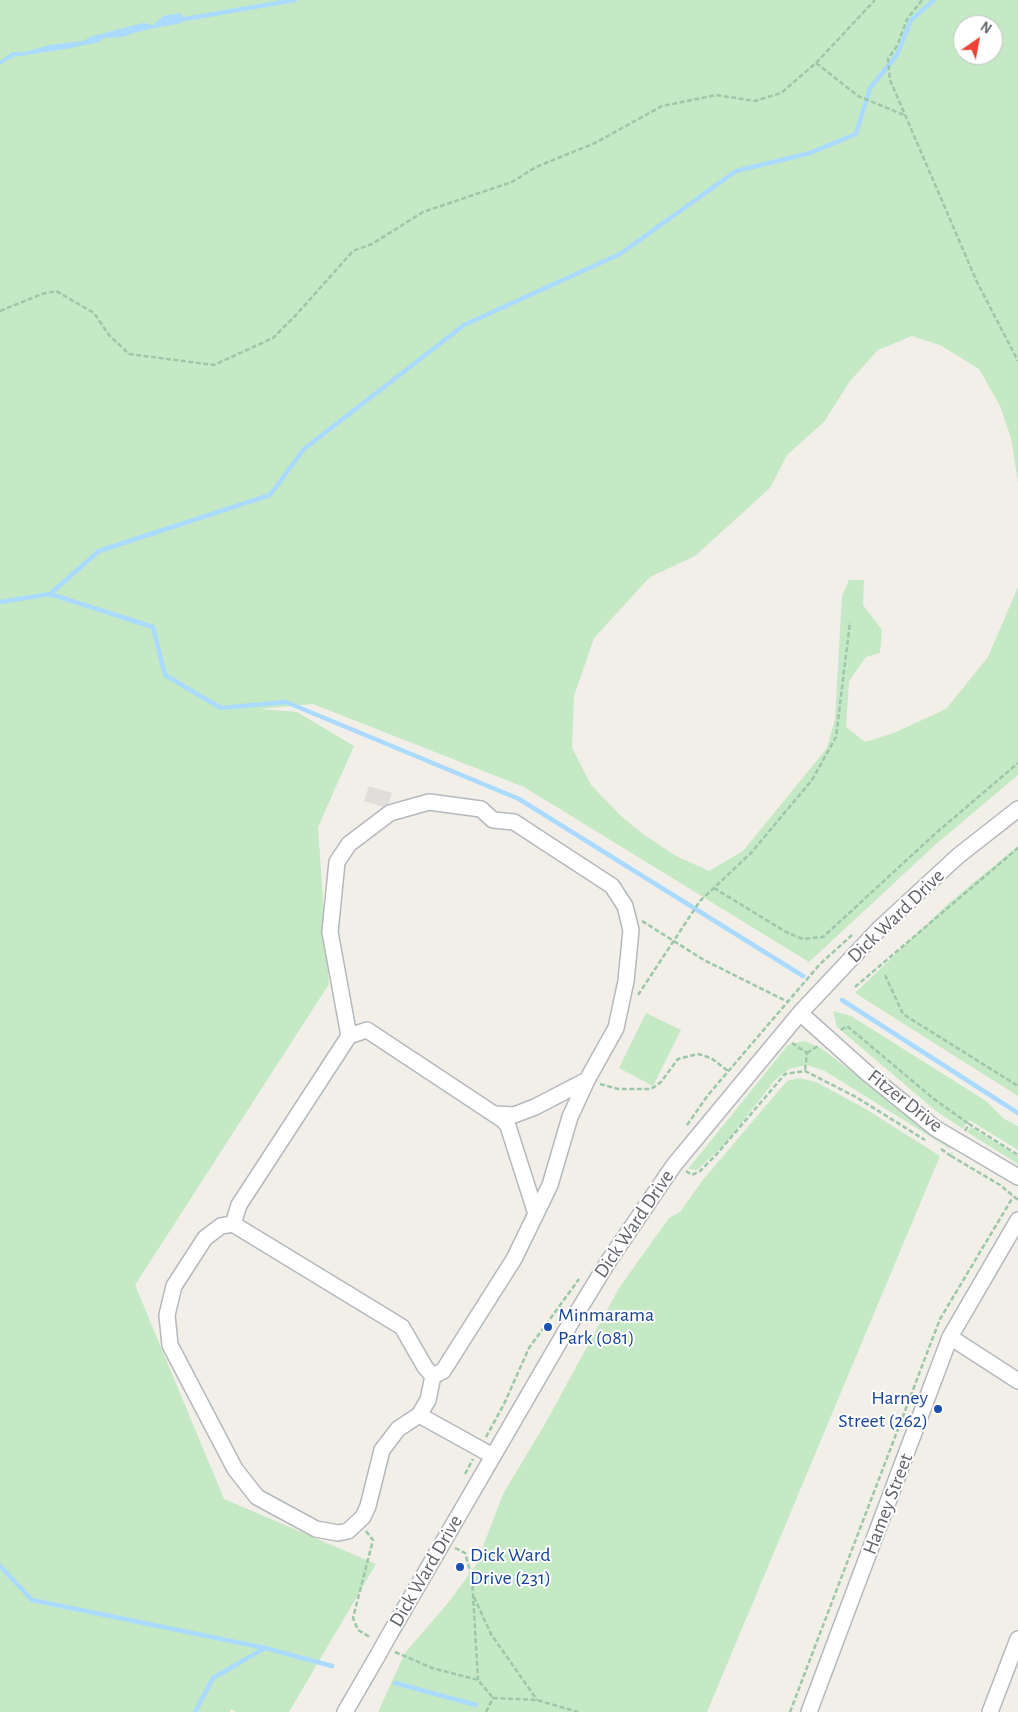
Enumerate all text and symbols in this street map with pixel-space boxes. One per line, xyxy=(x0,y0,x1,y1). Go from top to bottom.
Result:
north arrow xyxy=(953,15,1003,65)
text: N xyxy=(978,20,994,37)
street label: Dick Ward Drive xyxy=(843,864,949,968)
street label: Fitzer Drive xyxy=(863,1064,947,1138)
street label: Dick Ward Drive xyxy=(589,1165,679,1283)
place label: Minmarama Park (081) xyxy=(558,1303,654,1350)
marker: Minmarama Park (081) xyxy=(542,1321,554,1333)
place label: Harney Street (262) xyxy=(838,1386,928,1433)
marker: Harney Street (262) xyxy=(932,1403,944,1415)
street label: Hamey Street xyxy=(858,1450,918,1558)
street label: Dick Ward Drive xyxy=(384,1511,468,1631)
place label: Dick Ward Drive (231) xyxy=(470,1543,551,1590)
marker: Dick Ward Drive (231) xyxy=(454,1561,466,1573)

